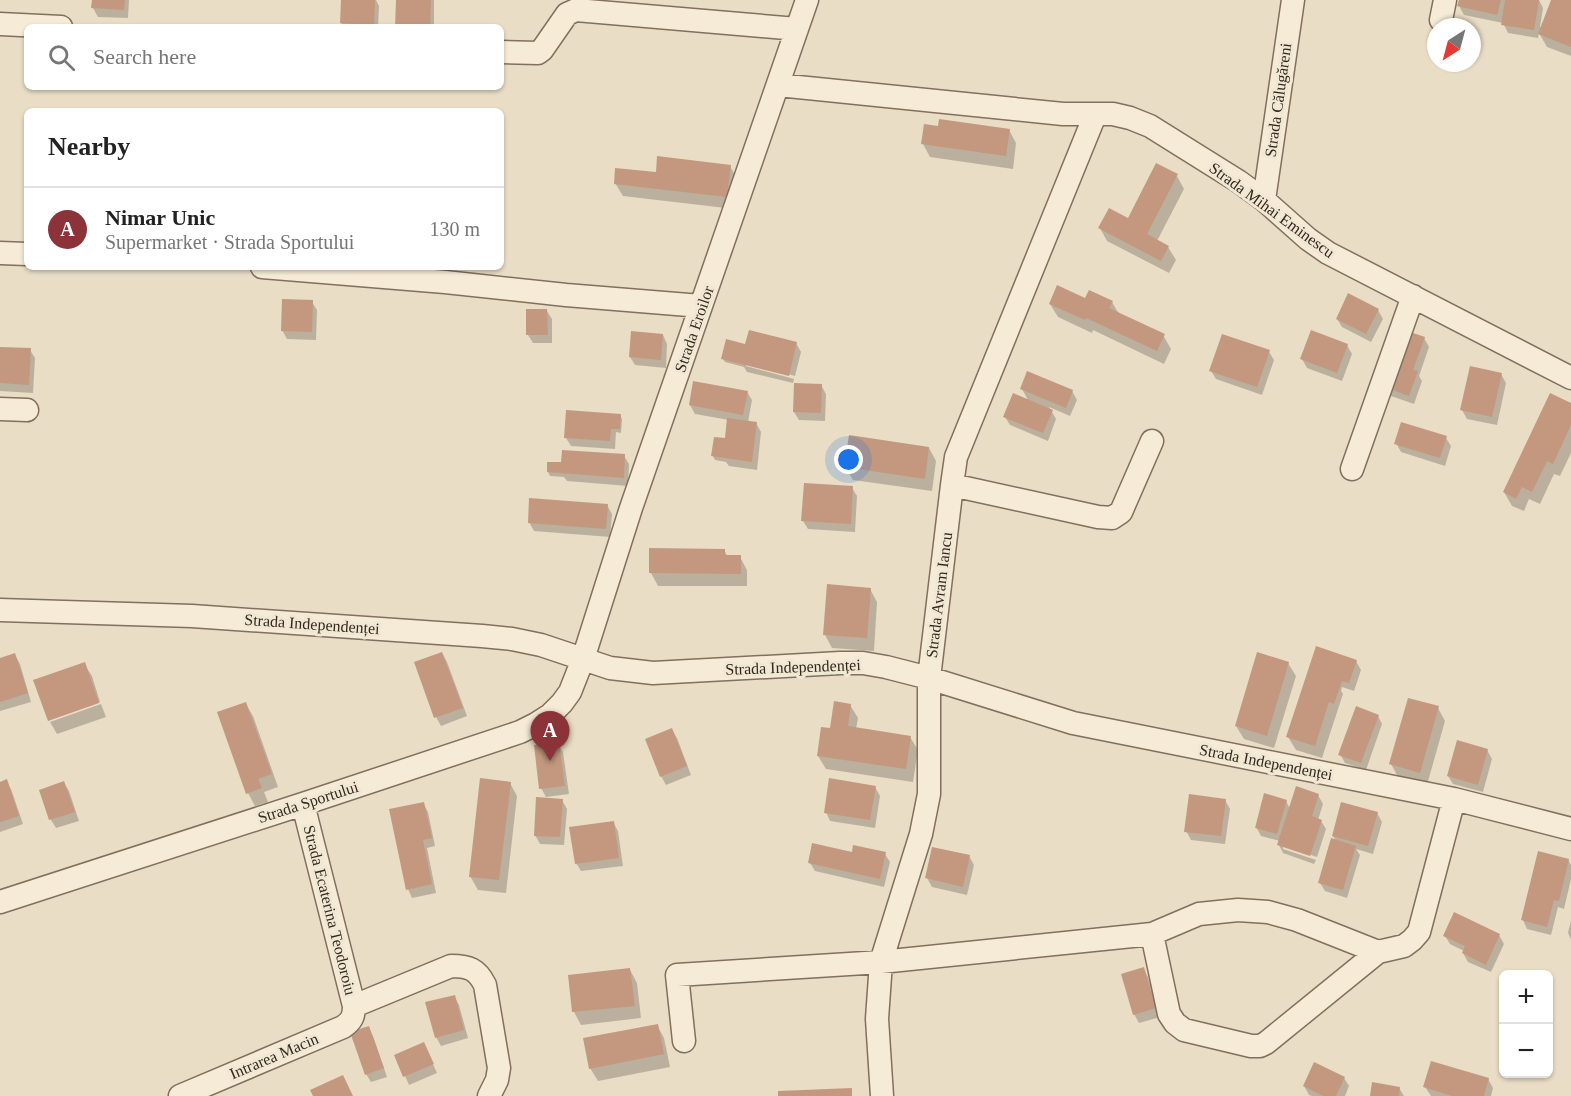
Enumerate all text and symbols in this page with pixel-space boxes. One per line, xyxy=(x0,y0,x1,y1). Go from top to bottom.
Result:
north arrow xyxy=(1427,18,1481,72)
search box xyxy=(24,24,504,90)
icon: search xyxy=(45,41,78,74)
street label: Strada Călugăreni xyxy=(1262,41,1295,158)
text: Search here xyxy=(93,44,196,69)
text: Nearby xyxy=(48,132,130,161)
street label: Strada Mihai Eminescu xyxy=(1206,159,1338,261)
text: Nimar Unic xyxy=(105,205,215,230)
text: A xyxy=(60,218,75,240)
text: 130 m xyxy=(429,218,480,240)
text: Supermarket · Strada Sportului xyxy=(105,231,354,253)
street label: Strada Eroilor xyxy=(671,283,717,374)
your location xyxy=(834,445,863,474)
street label: Strada Avram Iancu xyxy=(923,531,955,659)
street label: Strada Independenței xyxy=(244,611,381,638)
street label: Strada Independenței xyxy=(725,656,862,679)
pin: A xyxy=(530,712,570,761)
street label: Strada Independenței xyxy=(1198,741,1335,784)
street label: Strada Sportului xyxy=(256,778,361,827)
street label: Strada Ecaterina Teodoroiu xyxy=(301,823,359,997)
map controls xyxy=(1499,970,1553,1078)
button: + xyxy=(1499,970,1553,1024)
button: − xyxy=(1499,1024,1553,1078)
street label: Intrarea Macin xyxy=(227,1030,321,1082)

